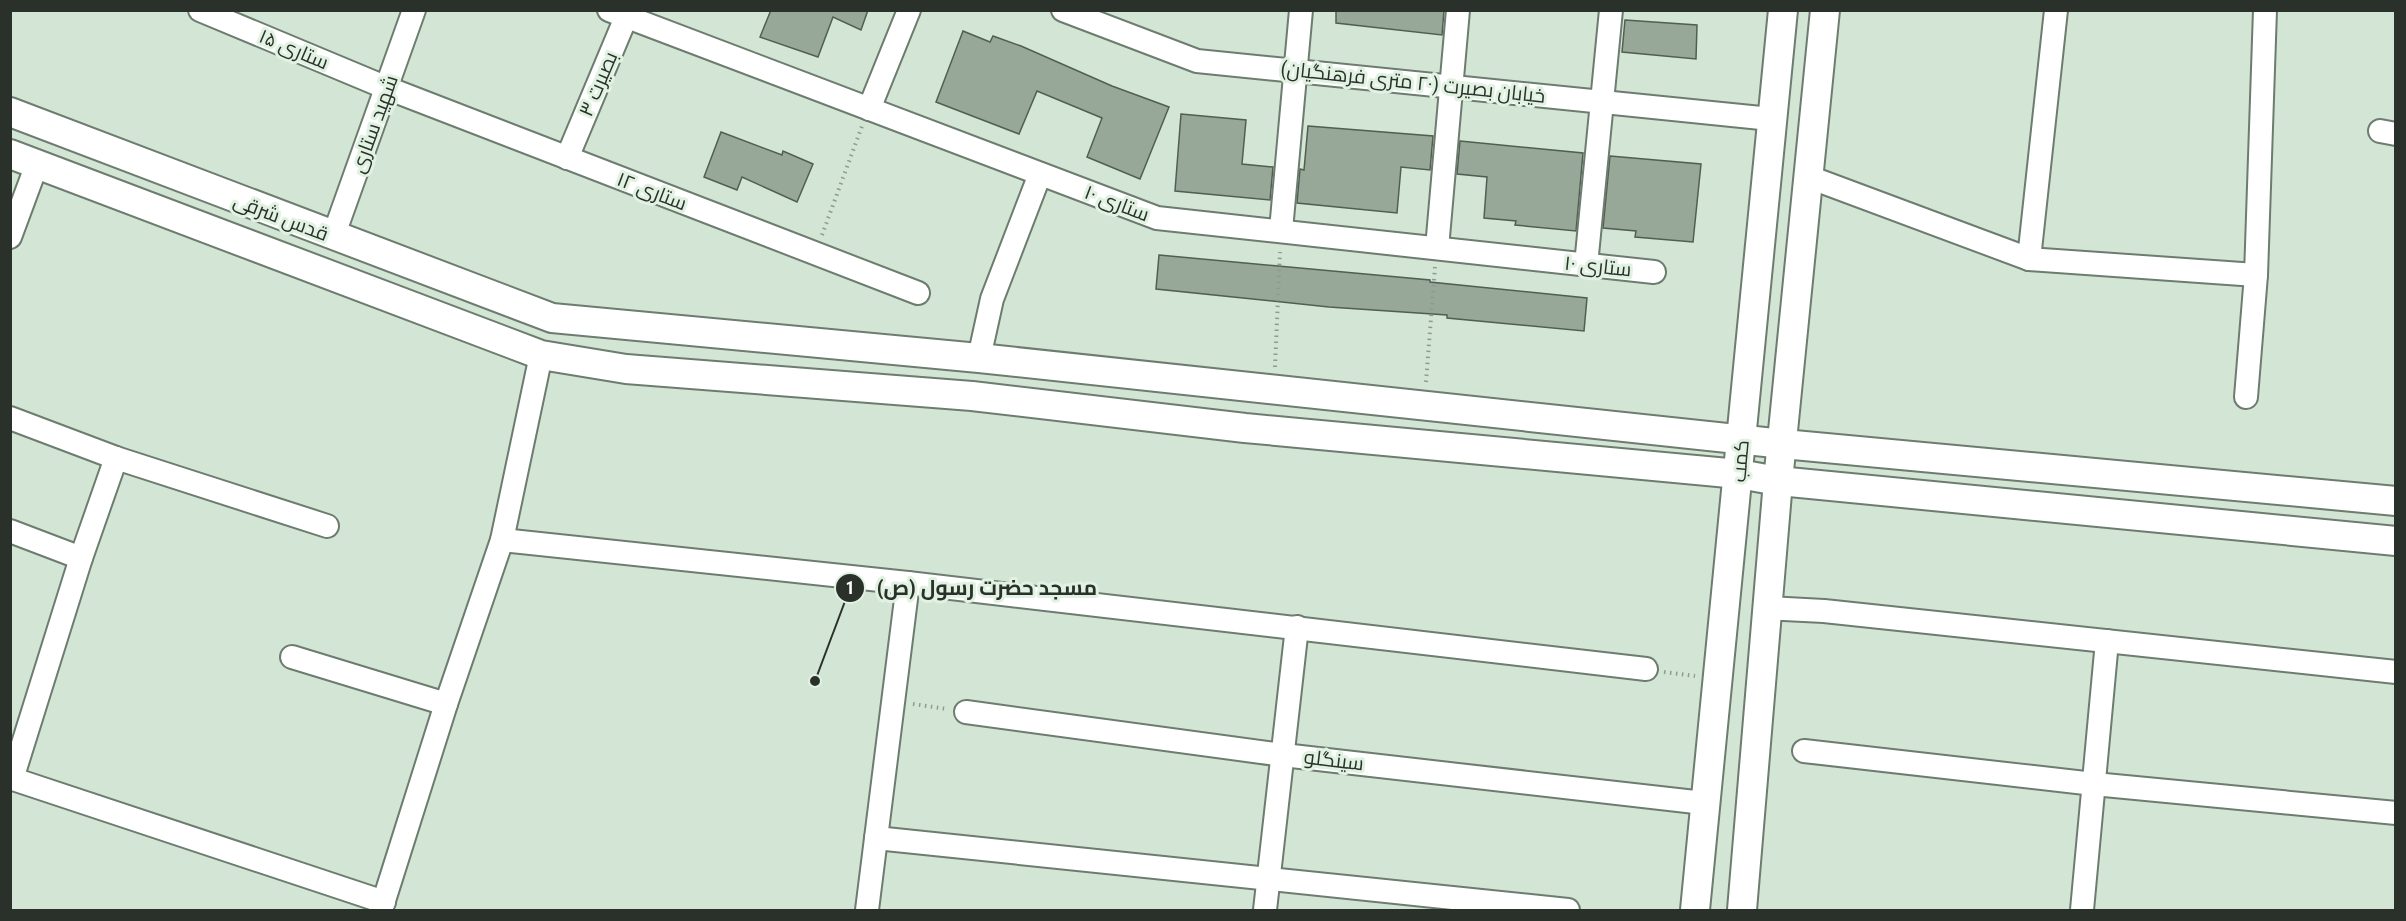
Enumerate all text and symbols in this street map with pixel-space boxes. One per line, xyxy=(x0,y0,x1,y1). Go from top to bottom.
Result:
street label: ستاری ۱۵ xyxy=(255,24,332,75)
street label: بصیرت ۳ xyxy=(574,48,622,120)
street label: خیابان بصیرت (۲۰ متری فرهنگیان) xyxy=(1279,56,1546,109)
street label: شهید ستاری xyxy=(345,72,404,177)
street label: ستاری ۱۲ xyxy=(613,167,690,216)
street label: ستاری ۱۰ xyxy=(1081,180,1153,227)
street label: قدس شرقی xyxy=(230,188,332,247)
street label: ستاری ۱۰ xyxy=(1563,251,1633,282)
street label: کمب xyxy=(1726,439,1754,483)
callout: مسجد حضرت رسول (ص) xyxy=(835,569,1109,608)
text: مسجد حضرت رسول (ص) xyxy=(877,576,1097,601)
text: 1 xyxy=(845,577,855,598)
street label: سینگلو xyxy=(1303,744,1365,776)

